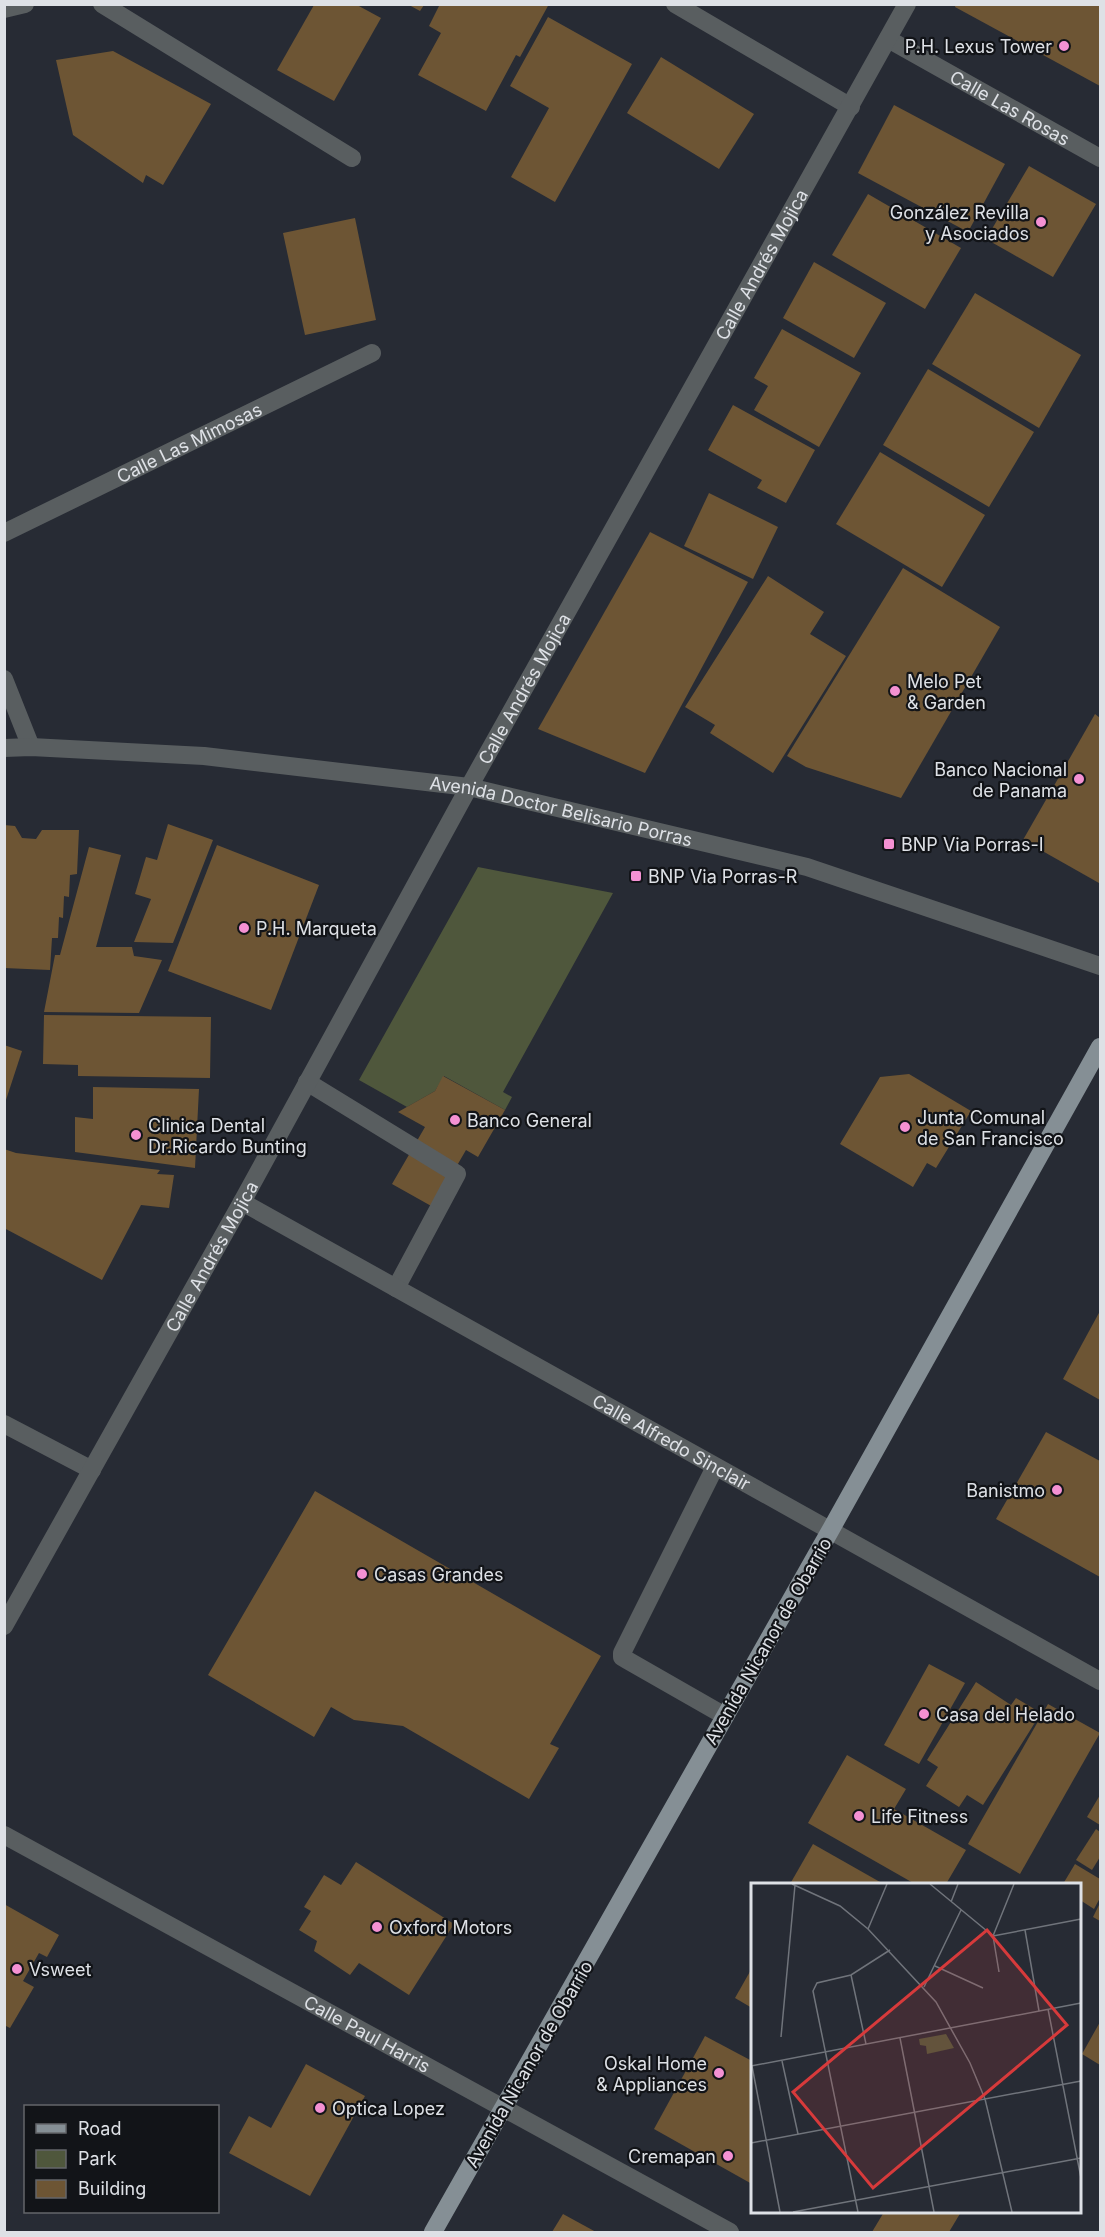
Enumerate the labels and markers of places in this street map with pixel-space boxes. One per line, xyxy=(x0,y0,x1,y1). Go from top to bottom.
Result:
place label: P.H. Lexus Tower xyxy=(905,36,1052,57)
marker: P.H. Lexus Tower xyxy=(1057,39,1071,53)
place label: González Revilla y Asociados xyxy=(890,202,1029,244)
marker: González Revilla y Asociados xyxy=(1034,215,1048,229)
place label: Melo Pet & Garden xyxy=(907,671,986,713)
marker: Melo Pet & Garden xyxy=(888,684,902,698)
place label: Banco Nacional de Panama xyxy=(934,759,1067,801)
marker: Banco Nacional de Panama xyxy=(1072,772,1086,786)
place label: BNP Via Porras-I xyxy=(901,834,1044,855)
marker: BNP Via Porras-I xyxy=(882,837,896,851)
place label: BNP Via Porras-R xyxy=(648,866,798,887)
marker: BNP Via Porras-R xyxy=(629,869,643,883)
place label: P.H. Marqueta xyxy=(256,918,377,939)
marker: P.H. Marqueta xyxy=(237,921,251,935)
place label: Junta Comunal de San Francisco xyxy=(917,1107,1064,1149)
place label: Banco General xyxy=(467,1110,592,1131)
marker: Banco General xyxy=(448,1113,462,1127)
place label: Clinica Dental Dr.Ricardo Bunting xyxy=(148,1115,307,1157)
marker: Junta Comunal de San Francisco xyxy=(898,1120,912,1134)
marker: Clinica Dental Dr.Ricardo Bunting xyxy=(129,1128,143,1142)
place label: Banistmo xyxy=(966,1480,1045,1501)
marker: Banistmo xyxy=(1050,1483,1064,1497)
place label: Casas Grandes xyxy=(374,1564,503,1585)
marker: Casas Grandes xyxy=(355,1567,369,1581)
place label: Casa del Helado xyxy=(936,1704,1075,1725)
marker: Casa del Helado xyxy=(917,1707,931,1721)
place label: Life Fitness xyxy=(871,1806,968,1827)
marker: Life Fitness xyxy=(852,1809,866,1823)
place label: Oxford Motors xyxy=(389,1917,512,1938)
marker: Oxford Motors xyxy=(370,1920,384,1934)
place label: Vsweet xyxy=(29,1959,91,1980)
marker: Vsweet xyxy=(10,1962,24,1976)
place label: Oskal Home & Appliances xyxy=(596,2053,707,2095)
marker: Oskal Home & Appliances xyxy=(712,2066,726,2080)
place label: Optica Lopez xyxy=(332,2098,445,2119)
marker: Optica Lopez xyxy=(313,2101,327,2115)
place label: Cremapan xyxy=(628,2146,716,2167)
marker: Cremapan xyxy=(721,2149,735,2163)

